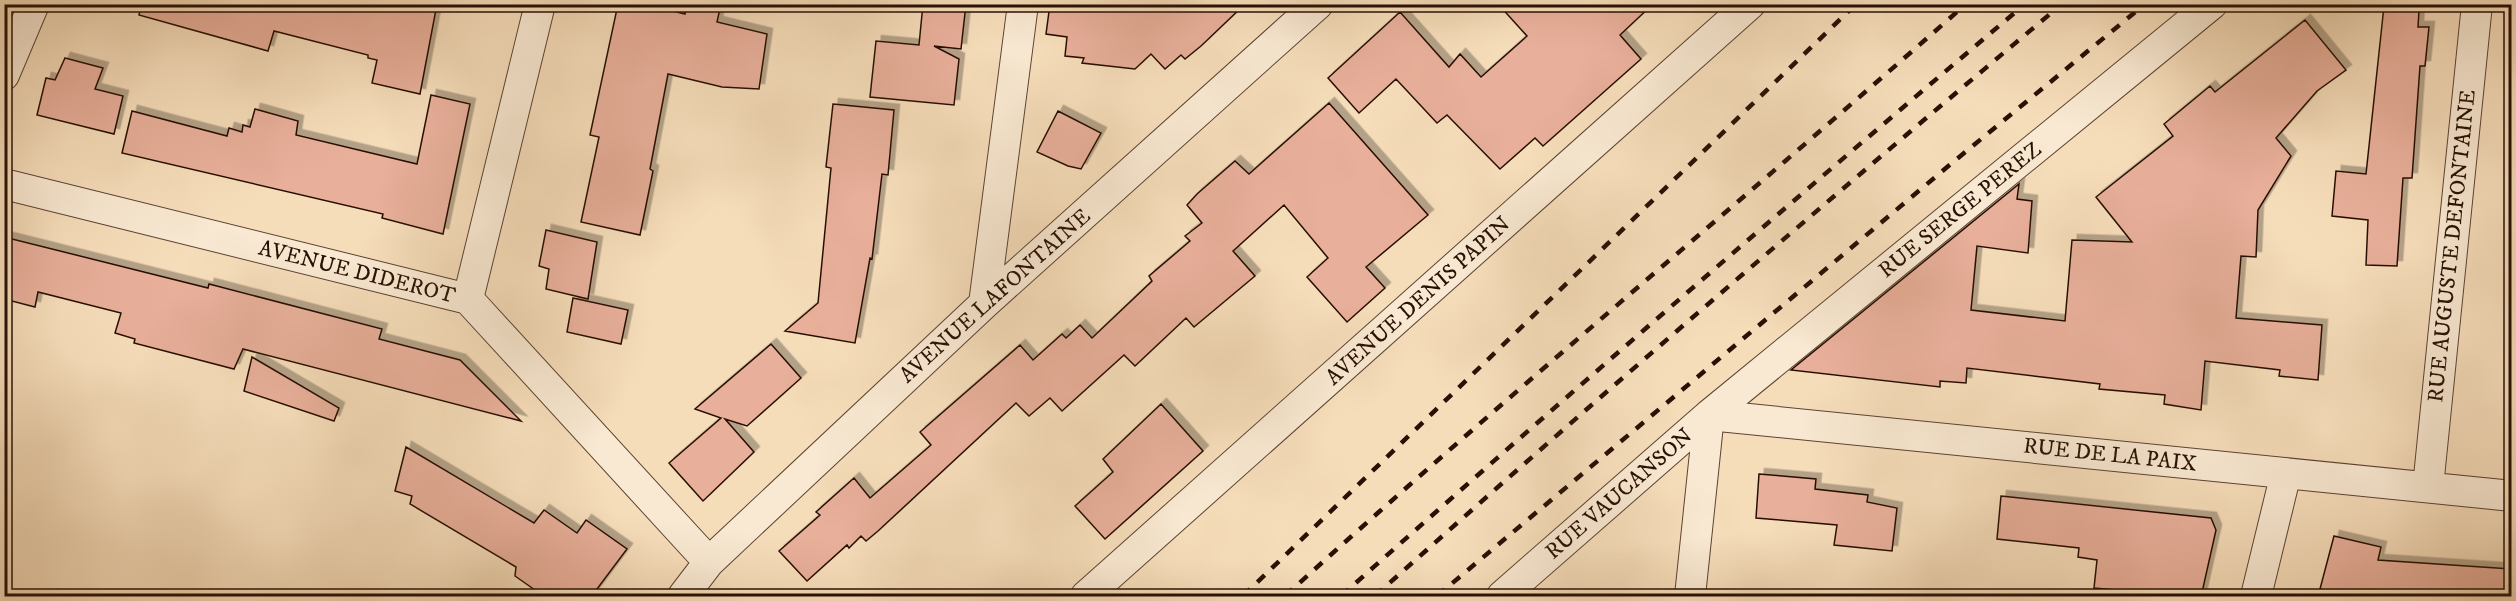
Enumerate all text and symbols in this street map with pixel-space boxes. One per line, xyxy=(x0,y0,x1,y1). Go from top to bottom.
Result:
street label: RUE AUGUSTE DEFONTAINE xyxy=(2422,88,2482,404)
street label: RUE SERGE PEREZ xyxy=(1873,136,2047,284)
street label: AVENUE LAFONTAINE xyxy=(894,203,1096,389)
street label: AVENUE DENIS PAPIN xyxy=(1320,211,1516,391)
street label: AVENUE DIDEROT xyxy=(256,234,459,310)
street label: RUE VAUCANSON xyxy=(1540,423,1698,565)
street label: RUE DE LA PAIX xyxy=(2022,432,2198,478)

